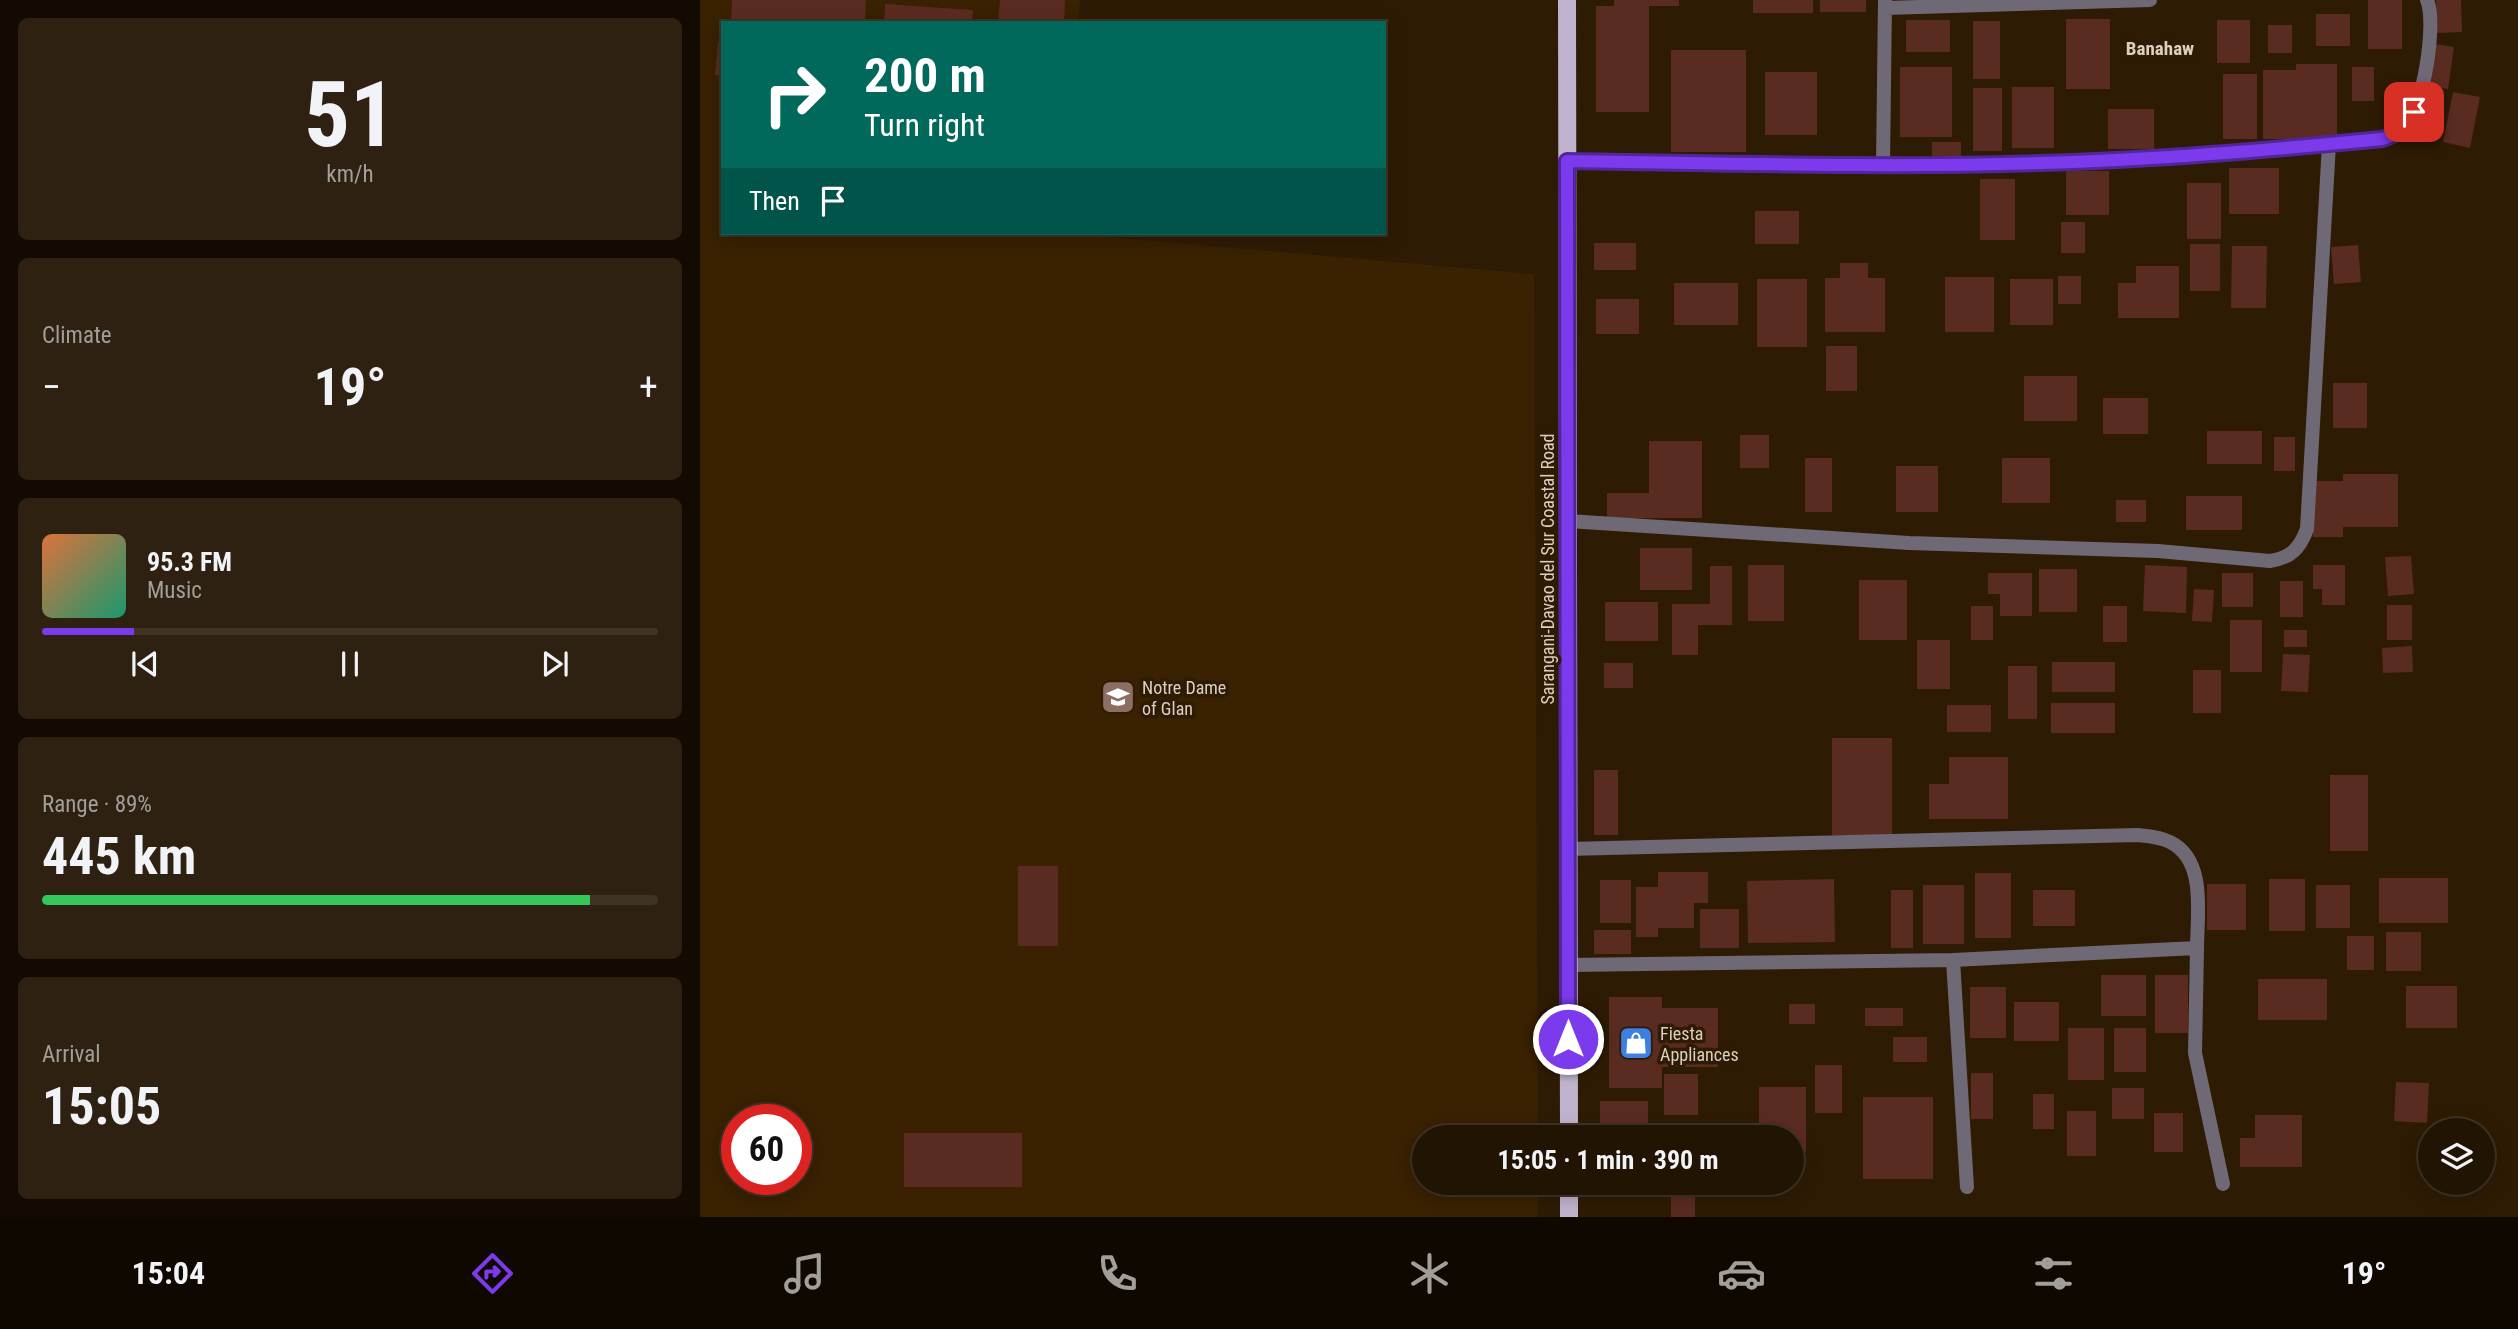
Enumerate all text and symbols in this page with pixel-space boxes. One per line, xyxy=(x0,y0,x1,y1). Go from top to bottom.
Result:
district label: Banahaw xyxy=(2126,37,2194,60)
text: 200 m xyxy=(864,47,986,104)
icon: right xyxy=(749,49,840,140)
text: 51 xyxy=(304,62,396,168)
pin xyxy=(2384,82,2444,142)
icon: arrive xyxy=(2395,93,2433,131)
text: Turn right xyxy=(864,106,985,144)
text: km/h xyxy=(326,161,374,188)
icon: arrive xyxy=(814,182,852,220)
text: Then xyxy=(749,186,800,216)
text: Climate xyxy=(42,322,112,349)
text: 19° xyxy=(314,357,386,418)
text: − xyxy=(42,365,61,409)
text: + xyxy=(639,365,658,409)
street label: Sarangani-Davao del Sur Coastal Road xyxy=(1537,433,1558,705)
text: 95.3 FM xyxy=(147,547,232,577)
text: Music xyxy=(147,577,202,604)
icon: previous xyxy=(126,645,164,683)
icon: pause xyxy=(331,645,369,683)
icon: next xyxy=(536,645,574,683)
place label: Notre Dame of Glan xyxy=(1142,677,1226,719)
school or university icon: Notre Dame of Glan xyxy=(1099,678,1137,716)
text: Range · 89% xyxy=(42,791,152,818)
text: 445 km xyxy=(42,826,196,887)
position arrow xyxy=(1531,1002,1605,1076)
place label: Fiesta Appliances xyxy=(1660,1023,1739,1065)
shop icon: Fiesta Appliances xyxy=(1617,1024,1655,1062)
text: Arrival xyxy=(42,1041,101,1068)
text: 15:05 xyxy=(42,1076,161,1137)
speed limit sign: 60 xyxy=(721,1104,812,1195)
map controls xyxy=(2418,1118,2495,1195)
button: layers xyxy=(2418,1118,2495,1195)
text: 15:05 · 1 min · 390 m xyxy=(1498,1145,1718,1175)
icon: directions xyxy=(468,1249,517,1298)
icon: music xyxy=(780,1249,829,1298)
icon: phone xyxy=(1093,1249,1142,1298)
icon: climate xyxy=(1405,1249,1454,1298)
icon: car xyxy=(1717,1249,1766,1298)
icon: filters xyxy=(2029,1249,2078,1298)
text: 15:04 xyxy=(132,1254,205,1292)
text: 19° xyxy=(2342,1254,2386,1292)

